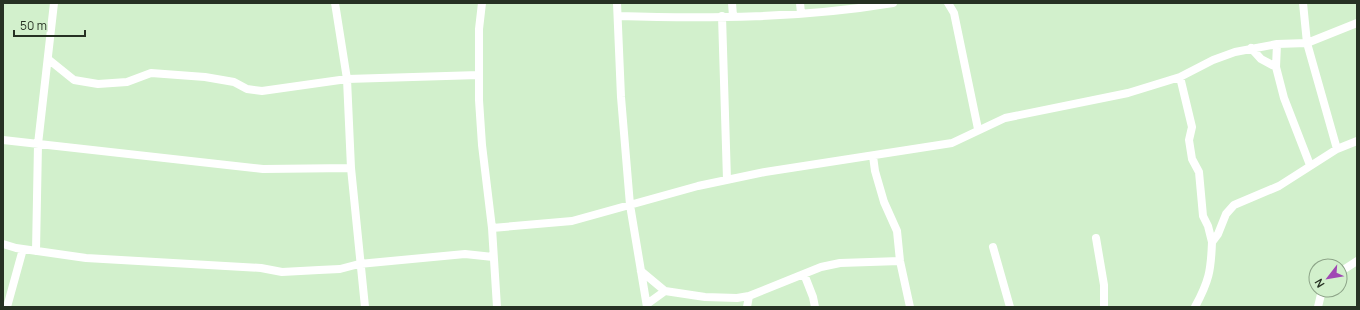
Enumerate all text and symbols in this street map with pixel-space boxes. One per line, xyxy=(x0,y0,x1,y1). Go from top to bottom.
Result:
scale bar xyxy=(14,12,85,38)
text: 50 m xyxy=(20,17,47,34)
north arrow xyxy=(1308,258,1348,298)
text: N xyxy=(1310,276,1327,291)

